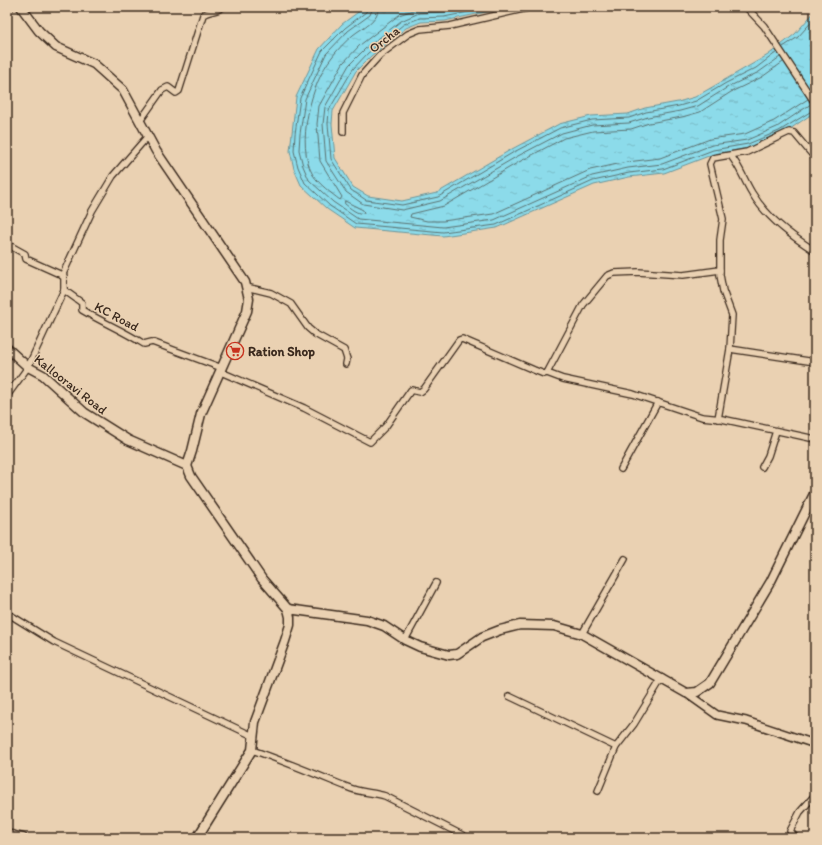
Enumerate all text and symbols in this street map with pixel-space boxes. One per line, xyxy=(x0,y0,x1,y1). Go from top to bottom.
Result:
street label: Orcha xyxy=(366,23,403,56)
street label: KC Road xyxy=(92,299,141,334)
supermarket icon: Ration Shop xyxy=(225,341,245,361)
place label: Ration Shop xyxy=(248,344,315,360)
street label: Kallooravi Road xyxy=(31,351,110,417)

